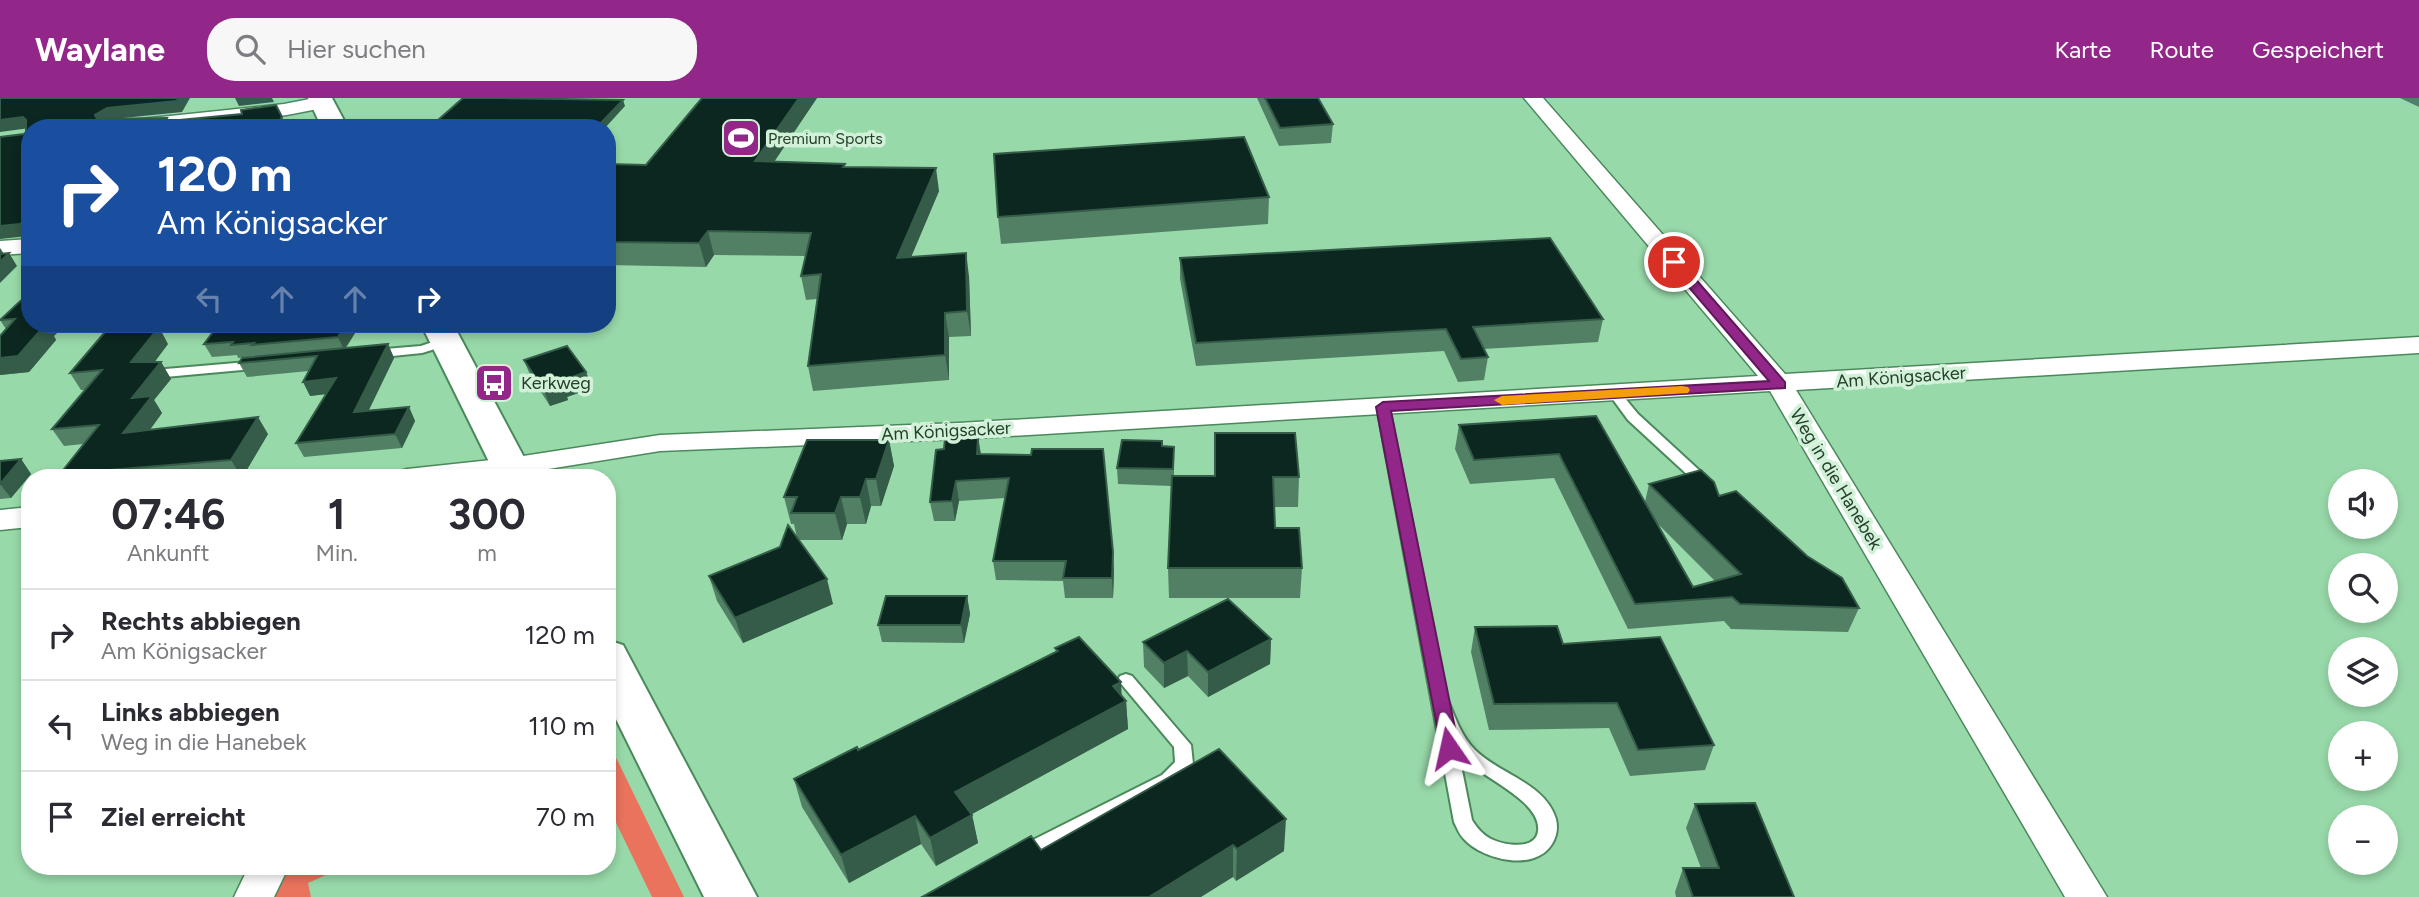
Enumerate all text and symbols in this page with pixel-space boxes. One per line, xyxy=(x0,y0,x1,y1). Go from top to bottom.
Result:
search box xyxy=(207,18,697,81)
text: Waylane xyxy=(35,30,165,69)
icon: search xyxy=(231,30,269,68)
text: Hier suchen xyxy=(287,33,426,65)
text: Karte xyxy=(2055,35,2111,64)
text: Route xyxy=(2149,35,2214,64)
text: Gespeichert xyxy=(2252,35,2384,64)
sports icon: Premium Sports xyxy=(720,117,762,159)
place label: Premium Sports xyxy=(768,129,883,148)
text: 120 m xyxy=(157,144,292,203)
icon: right xyxy=(42,147,133,238)
text: Am Königsacker xyxy=(157,204,388,242)
pin xyxy=(1644,232,1704,292)
icon: arrive xyxy=(1655,243,1693,281)
icon: left xyxy=(190,280,228,318)
icon: ahead xyxy=(263,280,301,318)
icon: ahead xyxy=(336,280,374,318)
icon: right xyxy=(409,280,447,318)
bus stop icon: Kerkweg xyxy=(473,362,515,404)
street label: Am Königsacker xyxy=(1836,362,1966,392)
place label: Kerkweg xyxy=(521,372,591,394)
street label: Weg in die Hanebek xyxy=(1785,404,1887,554)
street label: Am Königsacker xyxy=(881,417,1011,445)
map controls xyxy=(2328,469,2398,875)
button: sound xyxy=(2328,469,2398,539)
text: 07:46 xyxy=(111,489,225,540)
text: 1 xyxy=(328,489,346,540)
text: 300 xyxy=(448,489,526,540)
text: Ankunft xyxy=(127,539,209,567)
text: Min. xyxy=(315,539,358,567)
text: m xyxy=(477,539,497,567)
button: search xyxy=(2328,553,2398,623)
text: Rechts abbiegen xyxy=(101,605,301,637)
icon: right xyxy=(42,616,80,654)
text: 120 m xyxy=(525,619,595,651)
text: Am Königsacker xyxy=(101,637,267,665)
button: layers xyxy=(2328,637,2398,707)
text: Links abbiegen xyxy=(101,696,280,728)
icon: left xyxy=(42,707,80,745)
text: 110 m xyxy=(528,710,595,742)
position arrow xyxy=(1412,711,1486,785)
button: + xyxy=(2328,721,2398,791)
text: Weg in die Hanebek xyxy=(101,728,306,756)
icon: arrive xyxy=(42,798,80,836)
text: Ziel erreicht xyxy=(101,801,246,833)
text: 70 m xyxy=(536,801,595,833)
button: − xyxy=(2328,805,2398,875)

